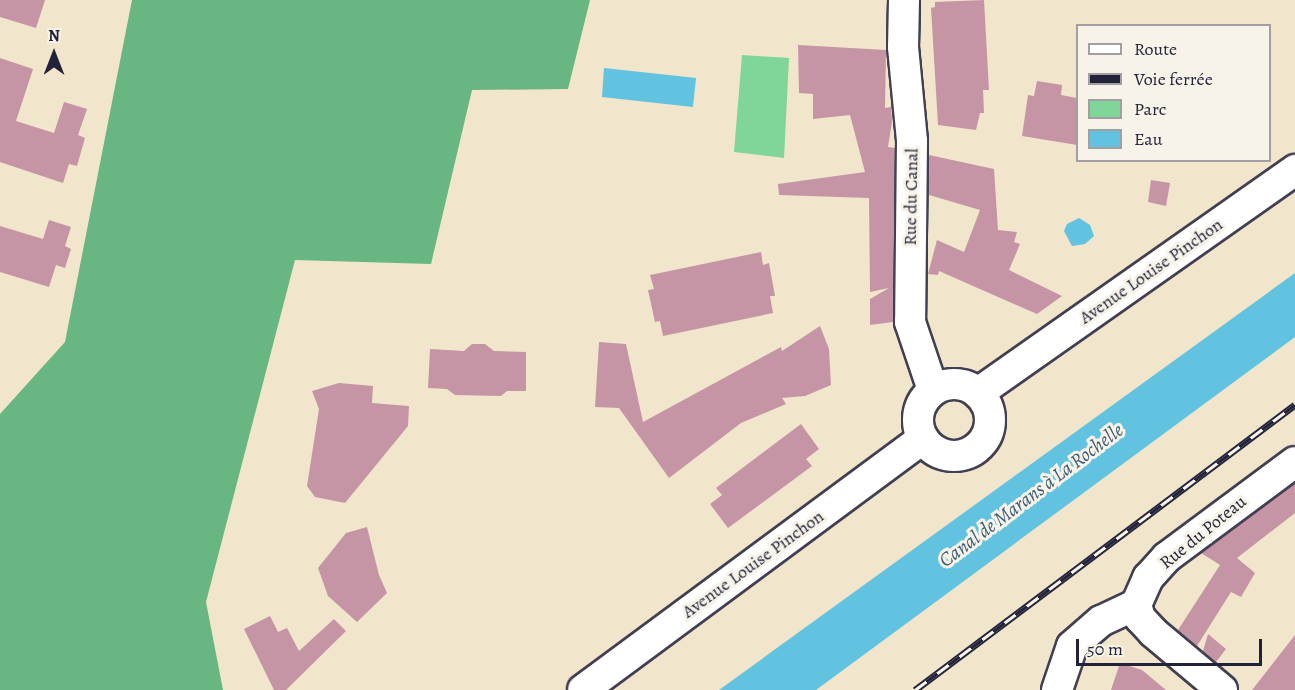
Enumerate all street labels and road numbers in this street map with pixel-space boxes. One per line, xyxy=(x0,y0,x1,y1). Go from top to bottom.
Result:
street label: Rue du Canal xyxy=(899,148,923,246)
street label: Avenue Louise Pinchon xyxy=(1075,213,1227,329)
street label: Rue du Poteau xyxy=(1155,491,1251,573)
street label: Avenue Louise Pinchon xyxy=(678,505,828,623)

